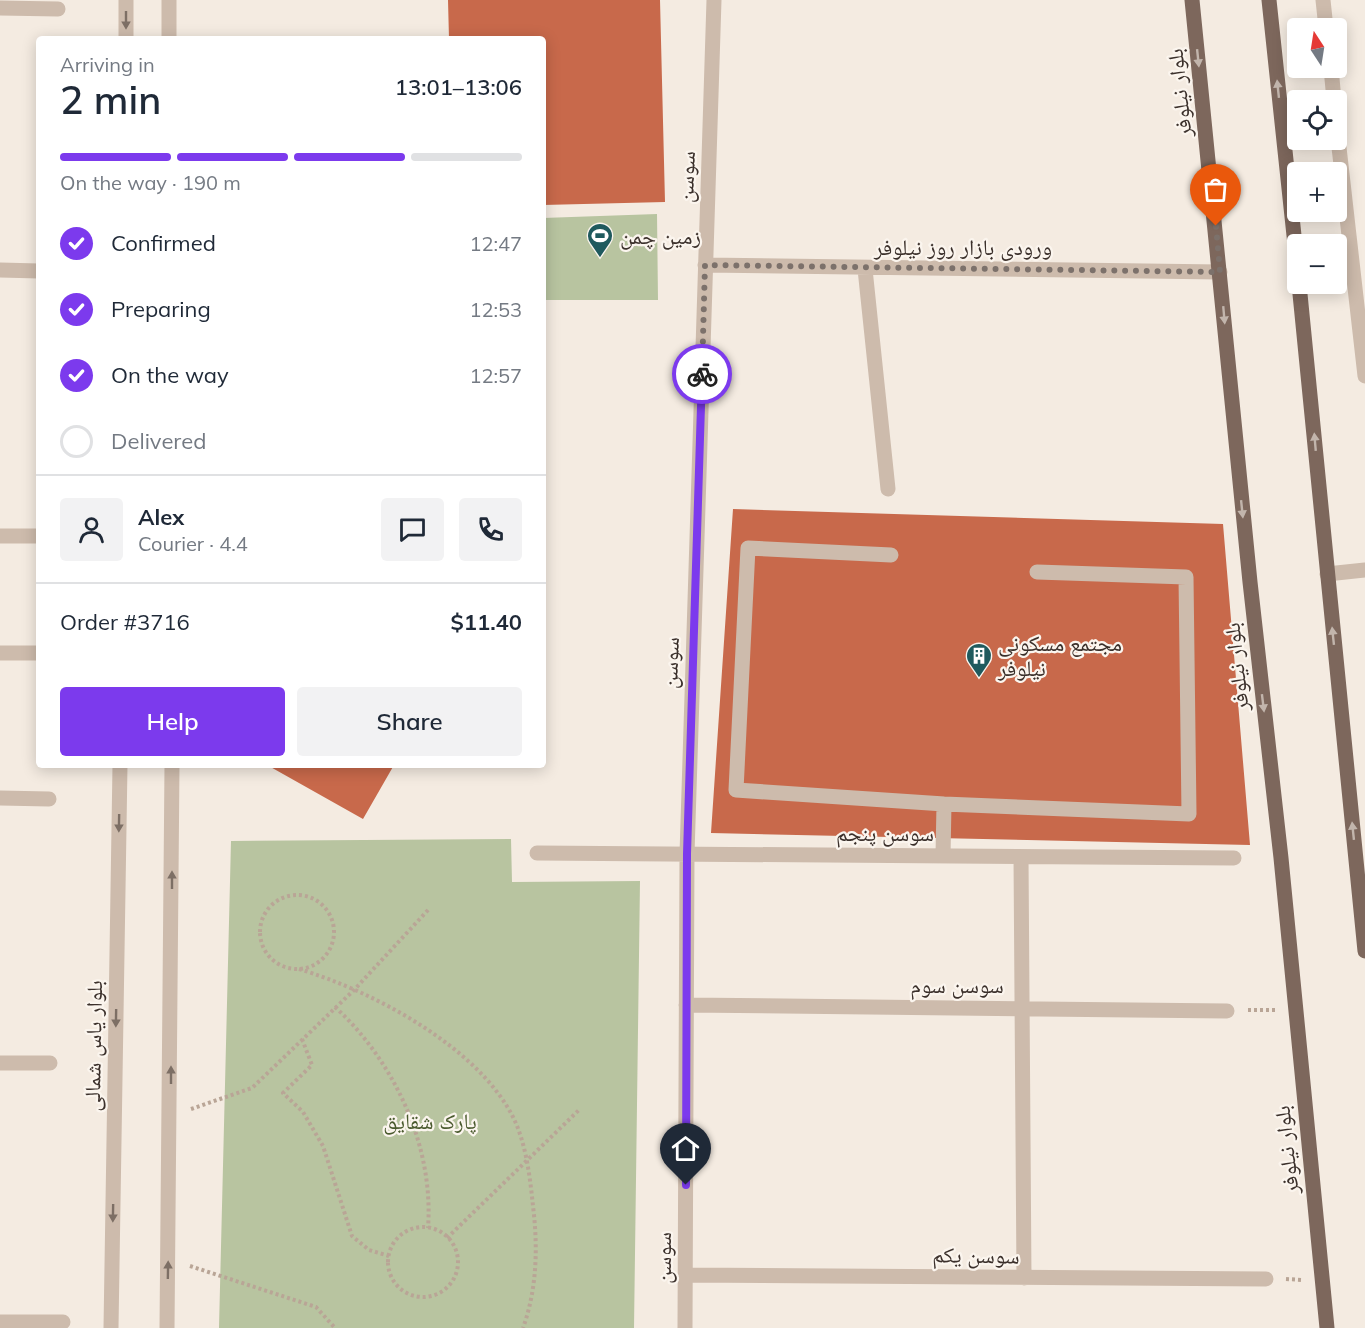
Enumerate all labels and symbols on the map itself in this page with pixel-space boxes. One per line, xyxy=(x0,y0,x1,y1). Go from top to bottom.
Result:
one-way arrow xyxy=(121,10,131,29)
north arrow xyxy=(1287,18,1347,78)
street label: بلوار نیلوفر xyxy=(1160,47,1198,140)
one-way arrow xyxy=(1193,49,1203,68)
one-way arrow xyxy=(1273,80,1283,99)
street label: سوسن xyxy=(671,150,701,204)
pin xyxy=(1190,164,1241,226)
sports icon: زمین چمن xyxy=(585,221,615,259)
place label: زمین چمن xyxy=(620,222,701,250)
street label: ورودی بازار روز نیلوفر xyxy=(873,233,1052,261)
one-way arrow xyxy=(1219,305,1229,324)
courier xyxy=(672,344,732,404)
one-way arrow xyxy=(1310,433,1320,452)
one-way arrow xyxy=(1237,500,1247,519)
street label: بلوار نیلوفر xyxy=(1217,621,1255,714)
one-way arrow xyxy=(1328,627,1338,646)
place label: مجتمع مسکونی نیلوفر xyxy=(997,629,1122,682)
street label: سوسن xyxy=(655,636,685,690)
building icon: مجتمع مسکونی نیلوفر xyxy=(964,641,994,679)
one-way arrow xyxy=(1258,693,1268,712)
one-way arrow xyxy=(115,814,124,833)
street label: سوسن پنجم xyxy=(836,819,934,848)
one-way arrow xyxy=(1348,821,1358,840)
one-way arrow xyxy=(167,870,177,889)
street label: سوسن سوم xyxy=(910,971,1004,1000)
street label: بلوار یاس شمالی xyxy=(78,980,108,1112)
one-way arrow xyxy=(111,1009,121,1028)
one-way arrow xyxy=(166,1065,176,1084)
street label: بلوار نیلوفر xyxy=(1267,1104,1305,1197)
park label: پارک شقایق xyxy=(383,1107,477,1135)
pin xyxy=(660,1123,711,1185)
one-way arrow xyxy=(108,1204,118,1223)
street label: سوسن xyxy=(649,1232,677,1284)
street label: سوسن یکم xyxy=(932,1240,1020,1271)
one-way arrow xyxy=(163,1260,173,1279)

